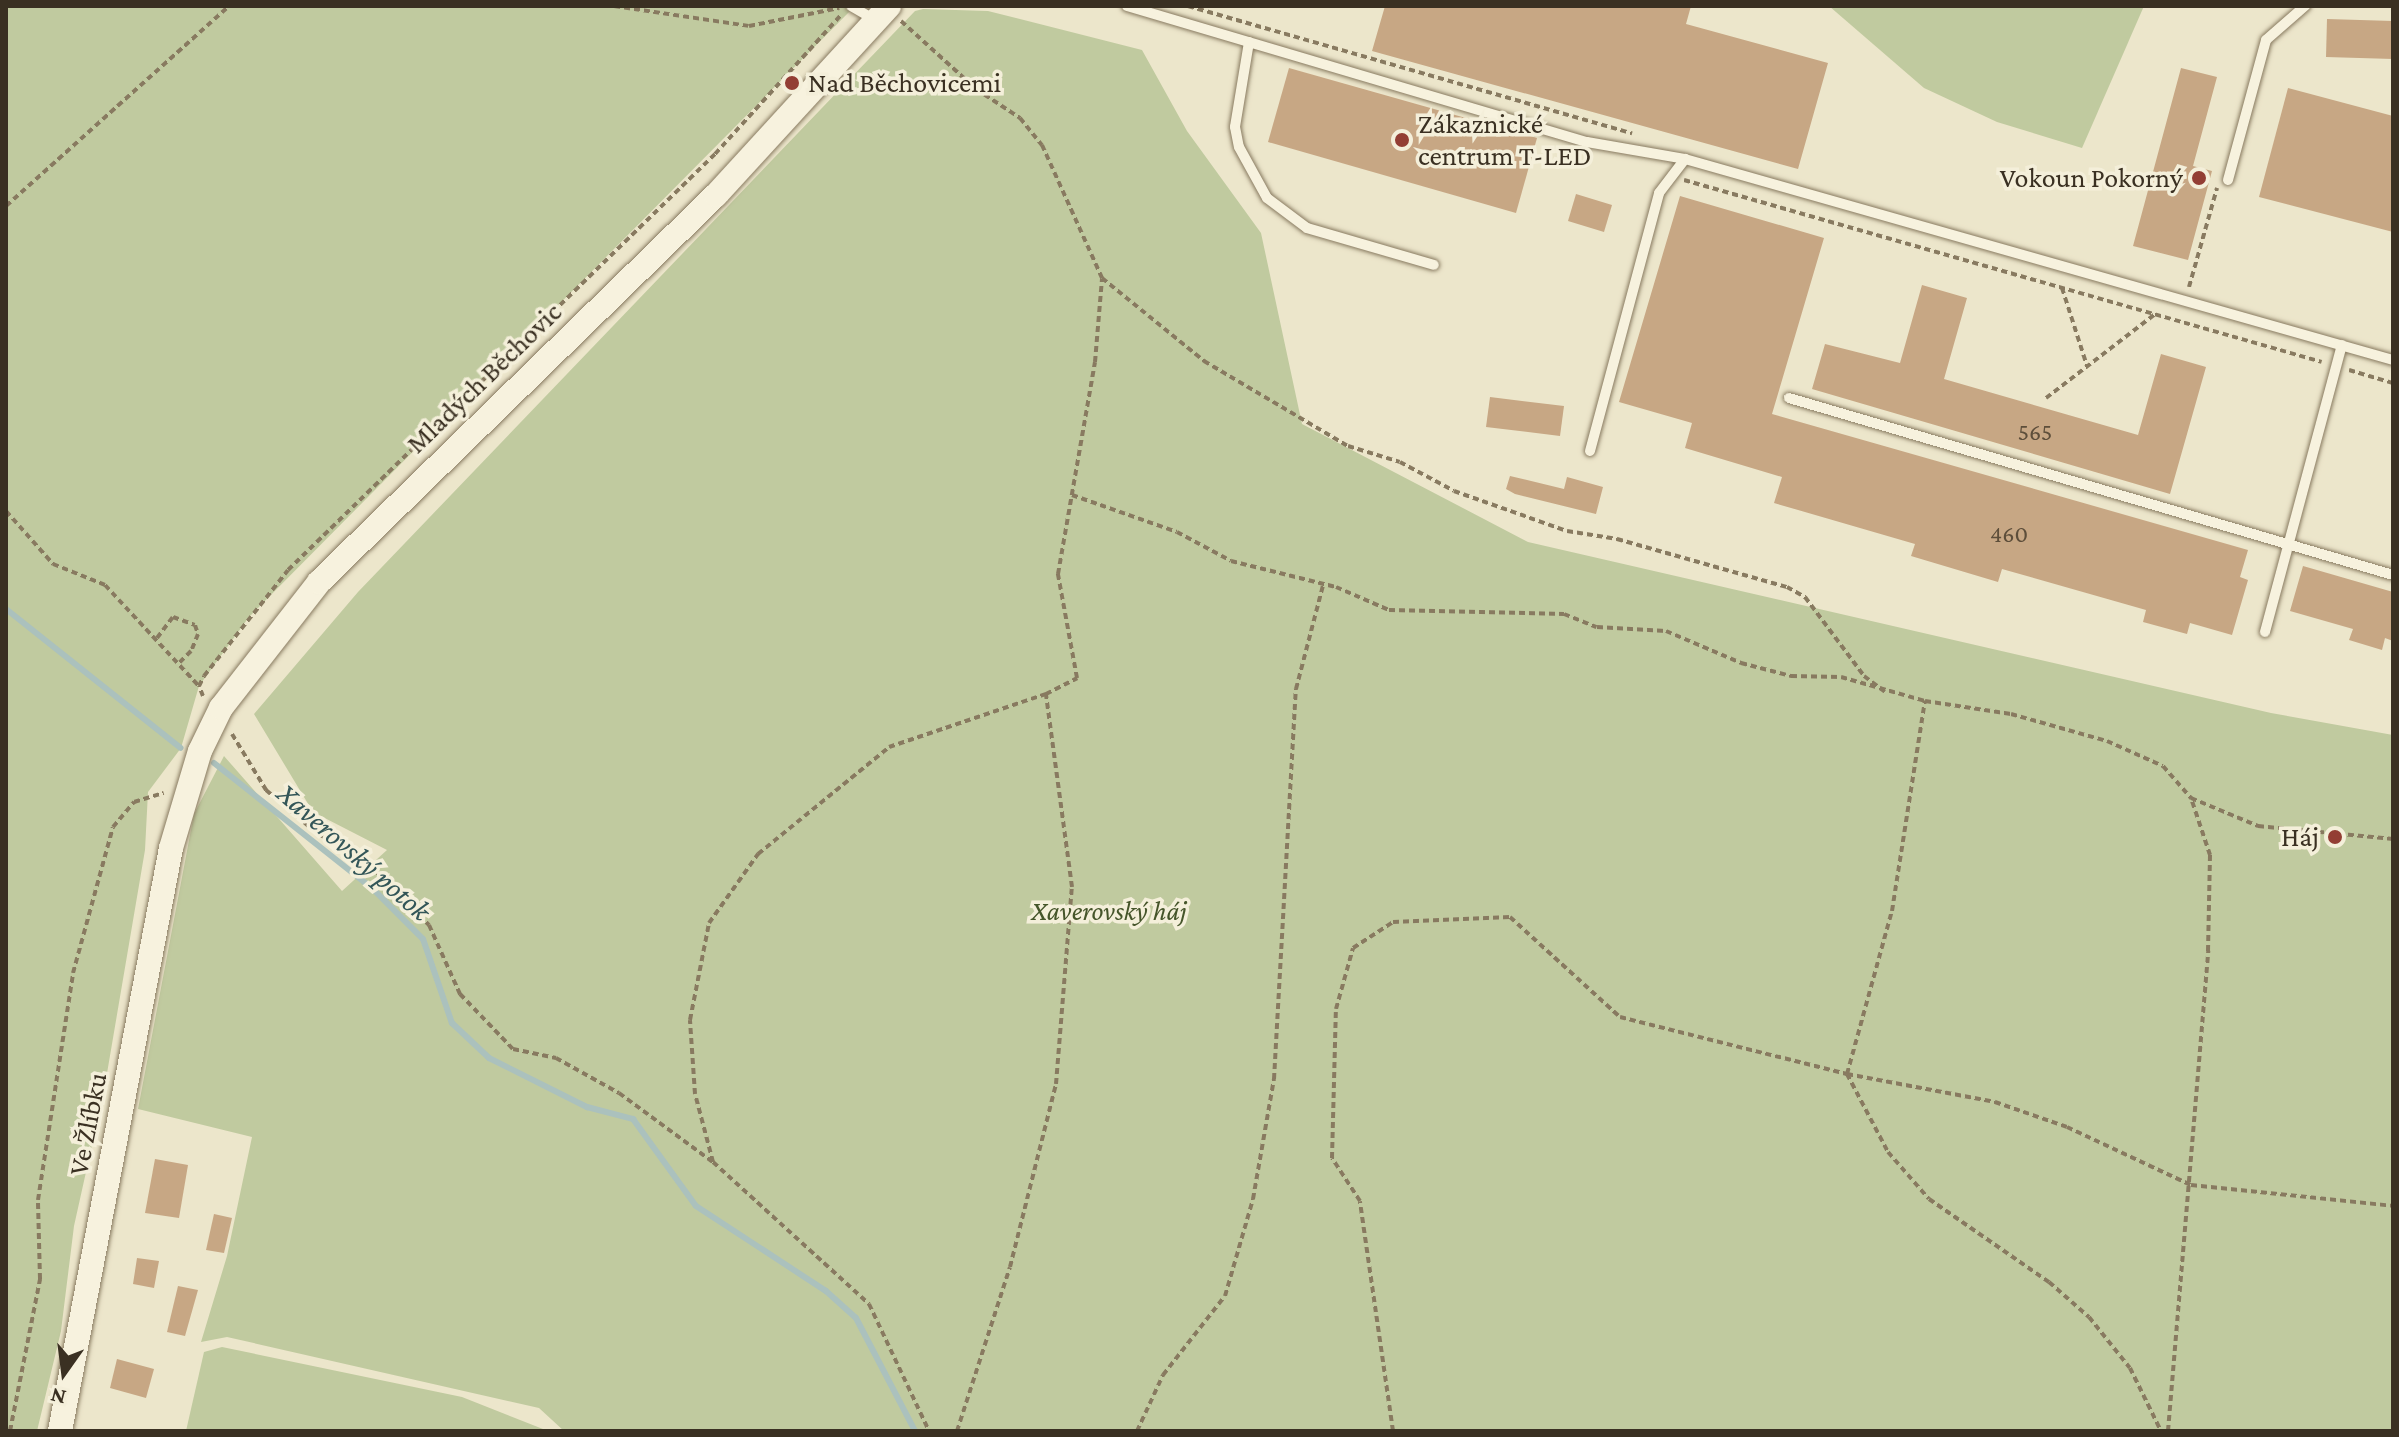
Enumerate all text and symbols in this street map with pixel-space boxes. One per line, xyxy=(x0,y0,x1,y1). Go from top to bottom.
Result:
place label: Nad Běchovicemi xyxy=(808,66,1001,100)
marker: Nad Běchovicemi xyxy=(783,74,801,92)
place label: Zákaznické centrum T-LED xyxy=(1418,107,1591,173)
marker: Zákaznické centrum T-LED xyxy=(1393,131,1411,149)
place label: Vokoun Pokorný xyxy=(2000,161,2183,195)
marker: Vokoun Pokorný xyxy=(2190,169,2208,187)
street label: Mladých Běchovic xyxy=(399,296,569,460)
house number: 565 xyxy=(2018,418,2052,446)
house number: 460 xyxy=(1990,520,2028,548)
water label: Xaverovský potok xyxy=(270,775,438,929)
place label: Háj xyxy=(2281,820,2319,854)
marker: Háj xyxy=(2326,828,2344,846)
park label: Xaverovský háj xyxy=(1031,894,1187,928)
street label: Ve Žlíbku xyxy=(62,1070,114,1178)
north arrow xyxy=(24,1333,104,1413)
text: N xyxy=(48,1383,68,1411)

